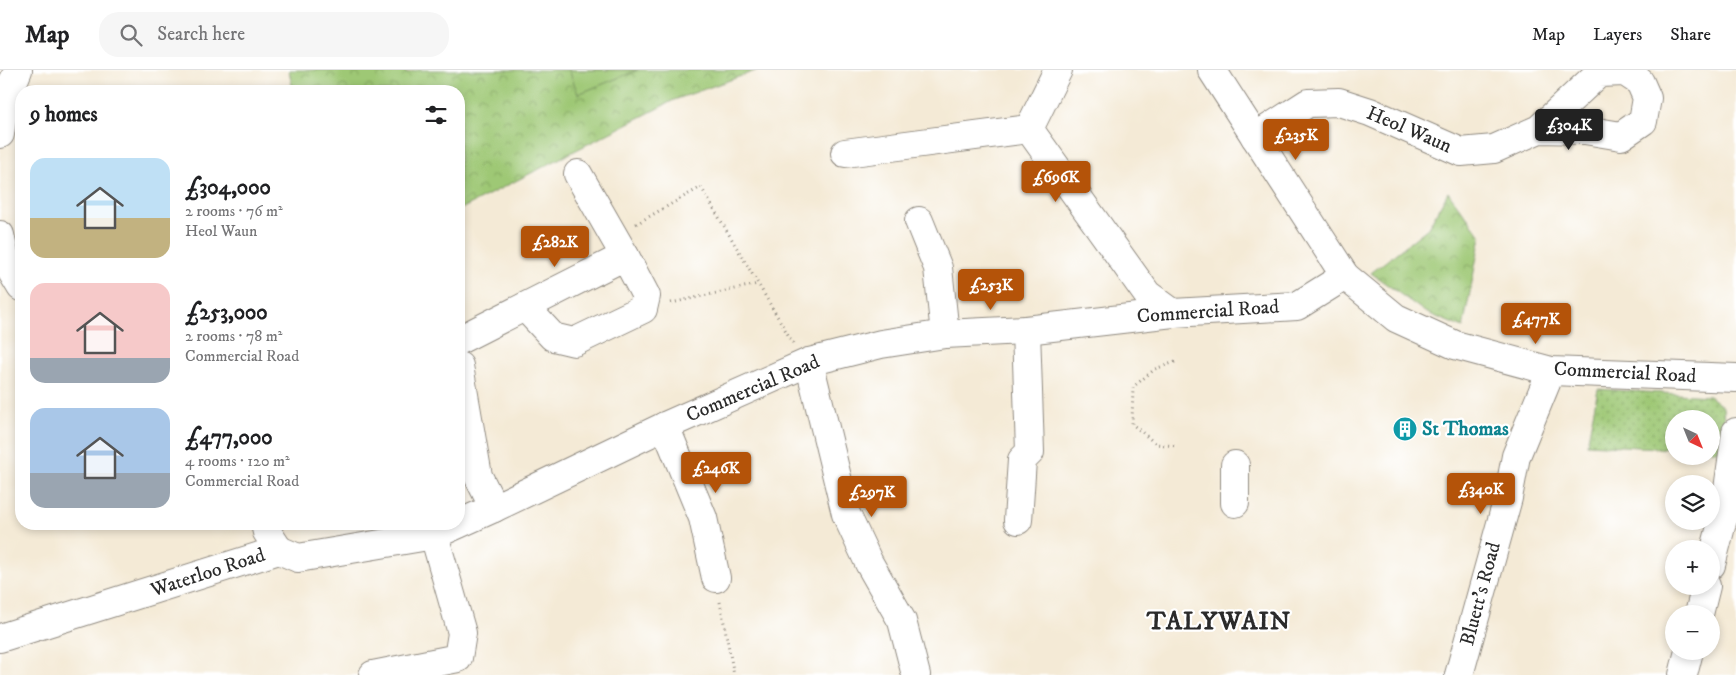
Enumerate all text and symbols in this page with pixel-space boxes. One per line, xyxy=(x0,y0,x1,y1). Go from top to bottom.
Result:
search box xyxy=(99,12,449,57)
text: Map xyxy=(25,20,69,50)
icon: search xyxy=(117,21,145,49)
text: Search here xyxy=(157,23,245,46)
text: Map xyxy=(1532,24,1565,46)
text: Layers xyxy=(1593,24,1642,46)
text: Share xyxy=(1670,24,1711,46)
icon: filters xyxy=(422,101,450,129)
street label: Heol Waun xyxy=(1362,101,1456,159)
text: 9 homes xyxy=(30,102,98,128)
pin: £304K xyxy=(1534,108,1604,151)
text: £304K xyxy=(1546,115,1592,135)
pin: £235K xyxy=(1261,118,1331,161)
text: £235K xyxy=(1274,125,1318,145)
pin: £696K xyxy=(1021,160,1091,203)
text: £696K xyxy=(1033,167,1079,187)
text: £304,000 xyxy=(185,175,271,201)
icon: home xyxy=(70,178,130,238)
text: 2 rooms · 76 m² xyxy=(185,201,283,221)
text: Heol Waun xyxy=(185,221,257,241)
pin: £282K xyxy=(520,226,590,268)
text: £282K xyxy=(532,232,578,252)
pin: £253K xyxy=(956,268,1026,311)
text: £253K xyxy=(969,275,1013,295)
street label: Commercial Road xyxy=(1136,295,1280,329)
text: £253,000 xyxy=(185,300,268,326)
pin: £477K xyxy=(1501,302,1571,345)
icon: home xyxy=(70,303,130,363)
text: £477K xyxy=(1512,309,1560,329)
text: 2 rooms · 78 m² xyxy=(185,326,282,346)
text: Commercial Road xyxy=(185,346,299,366)
street label: Commercial Road xyxy=(682,350,824,428)
street label: Commercial Road xyxy=(1553,357,1697,389)
north arrow xyxy=(1665,410,1720,465)
map controls xyxy=(1665,410,1720,660)
building icon: St Thomas xyxy=(1392,416,1418,442)
place label: St Thomas xyxy=(1422,417,1509,442)
text: £477,000 xyxy=(185,425,273,451)
icon: home xyxy=(70,428,130,488)
text: 4 rooms · 120 m² xyxy=(185,451,290,471)
pin: £246K xyxy=(681,452,751,494)
text: £246K xyxy=(692,458,740,478)
text: Commercial Road xyxy=(185,471,299,491)
pin: £340K xyxy=(1446,472,1516,515)
button: layers xyxy=(1665,475,1720,530)
pin: £297K xyxy=(837,476,907,518)
text: £340K xyxy=(1458,479,1504,499)
text: £297K xyxy=(849,482,895,502)
street label: Bluett's Road xyxy=(1455,539,1507,649)
button: + xyxy=(1665,540,1720,595)
street label: Waterloo Road xyxy=(147,543,268,604)
button: − xyxy=(1665,605,1720,660)
district label: TALYWAIN xyxy=(1146,606,1291,637)

